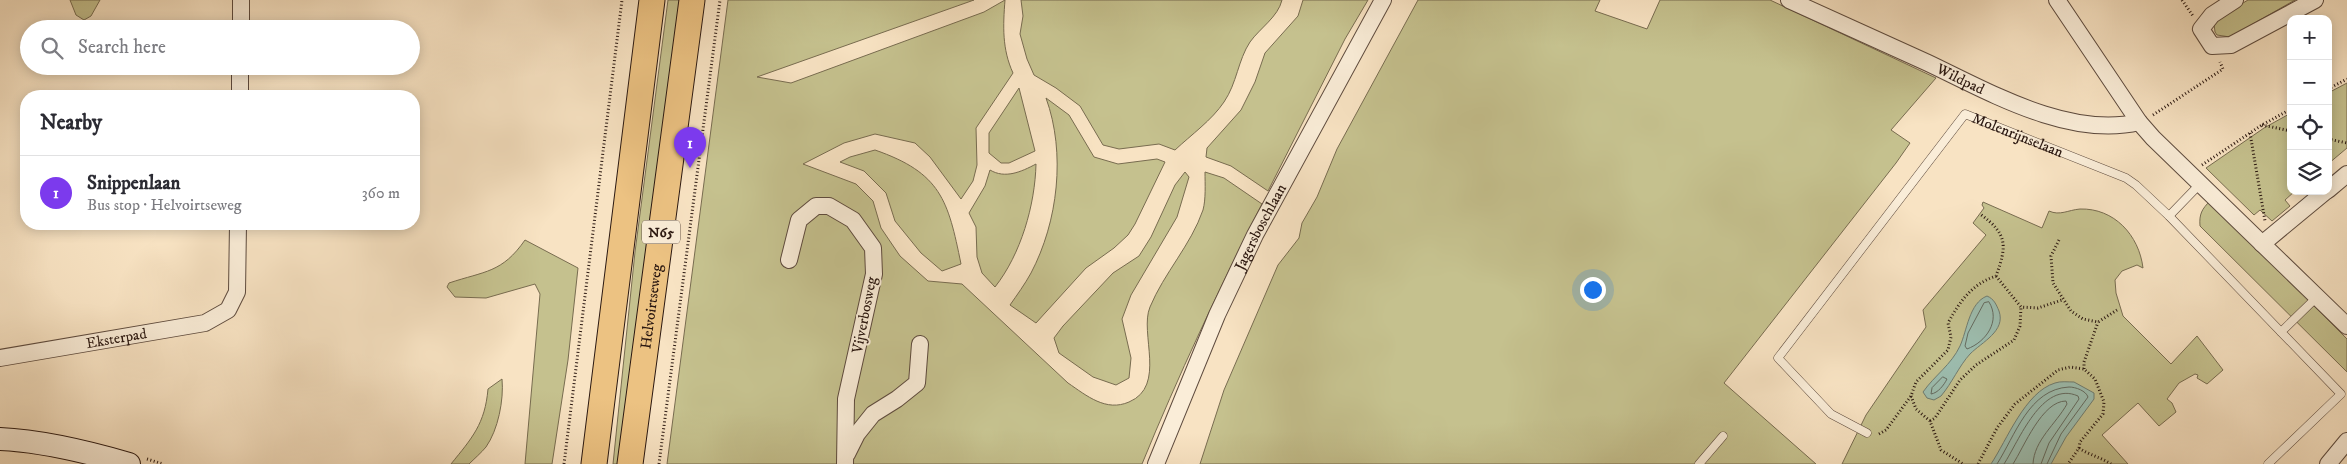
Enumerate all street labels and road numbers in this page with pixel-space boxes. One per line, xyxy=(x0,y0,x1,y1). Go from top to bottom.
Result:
street label: Wildpad xyxy=(1932,59,1988,99)
street label: Molenrijnselaan xyxy=(1969,109,2066,162)
street label: Jagersboschlaan xyxy=(1230,181,1291,275)
road number: N65 xyxy=(642,220,680,243)
street label: Helvoirtseweg xyxy=(636,262,667,350)
street label: Vijverbosweg xyxy=(848,275,881,356)
street label: Eksterpad xyxy=(85,324,149,353)

